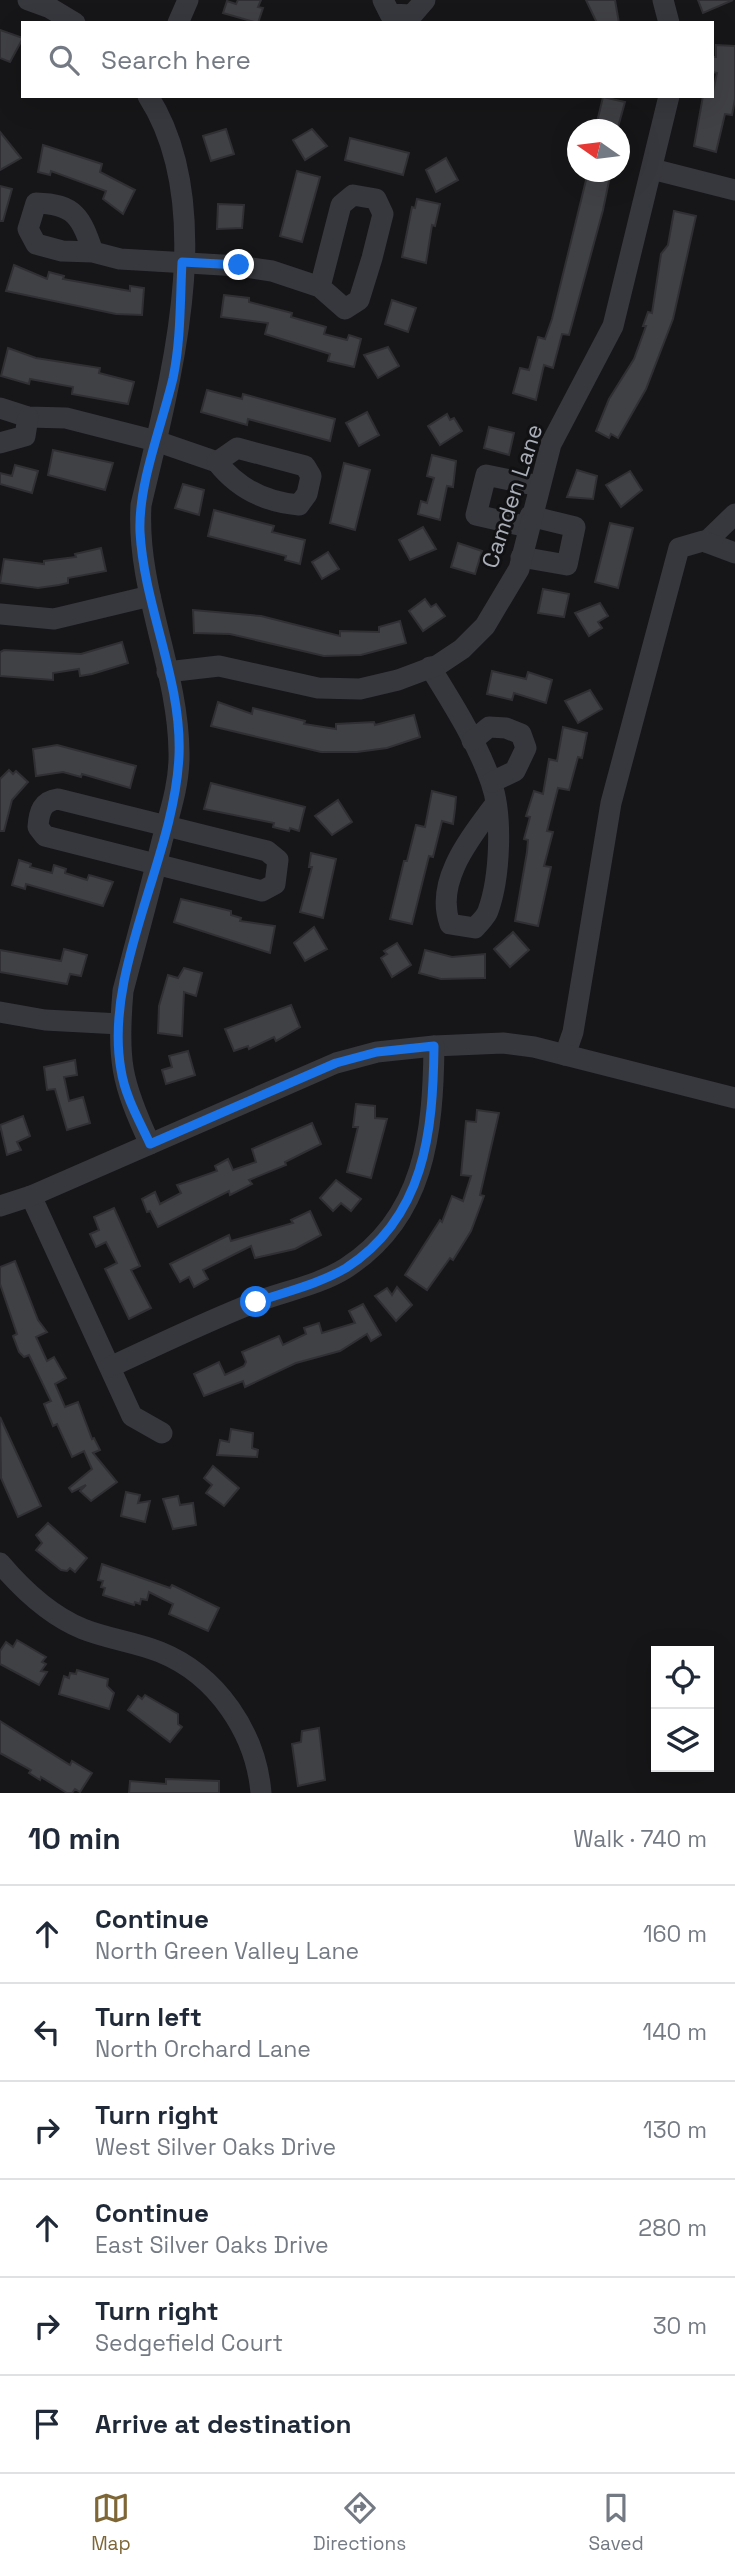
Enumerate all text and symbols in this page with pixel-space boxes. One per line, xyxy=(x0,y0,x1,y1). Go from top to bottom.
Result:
search box xyxy=(21,21,714,98)
icon: search xyxy=(45,41,83,79)
text: Search here xyxy=(101,43,251,77)
north arrow xyxy=(567,119,630,182)
route end xyxy=(223,249,254,280)
street label: Camden Lane xyxy=(475,420,549,572)
route start xyxy=(240,1286,271,1317)
map controls xyxy=(651,1646,714,1772)
button: locate xyxy=(651,1646,714,1709)
button: layers xyxy=(651,1709,714,1772)
text: 10 min xyxy=(28,1819,121,1858)
text: Walk · 740 m xyxy=(573,1824,707,1854)
text: Continue xyxy=(95,1902,209,1936)
icon: ahead xyxy=(28,1915,66,1953)
text: 160 m xyxy=(643,1919,707,1949)
text: North Green Valley Lane xyxy=(95,1936,359,1966)
text: Turn left xyxy=(95,2000,202,2034)
icon: left xyxy=(28,2013,66,2051)
text: 140 m xyxy=(643,2017,707,2047)
text: North Orchard Lane xyxy=(95,2034,311,2064)
text: Turn right xyxy=(95,2098,219,2132)
icon: right xyxy=(28,2111,66,2149)
text: 130 m xyxy=(643,2115,707,2145)
text: West Silver Oaks Drive xyxy=(95,2132,336,2162)
text: Continue xyxy=(95,2196,209,2230)
icon: ahead xyxy=(28,2209,66,2247)
text: 280 m xyxy=(638,2213,707,2243)
text: East Silver Oaks Drive xyxy=(95,2230,329,2260)
text: Turn right xyxy=(95,2294,219,2328)
icon: right xyxy=(28,2307,66,2345)
text: 30 m xyxy=(653,2311,707,2341)
text: Sedgefield Court xyxy=(95,2328,283,2358)
icon: arrive xyxy=(28,2405,66,2443)
text: Arrive at destination xyxy=(95,2407,352,2441)
tab: Map xyxy=(91,2489,131,2556)
tab: Directions xyxy=(313,2489,406,2556)
tab: Saved xyxy=(588,2489,644,2556)

